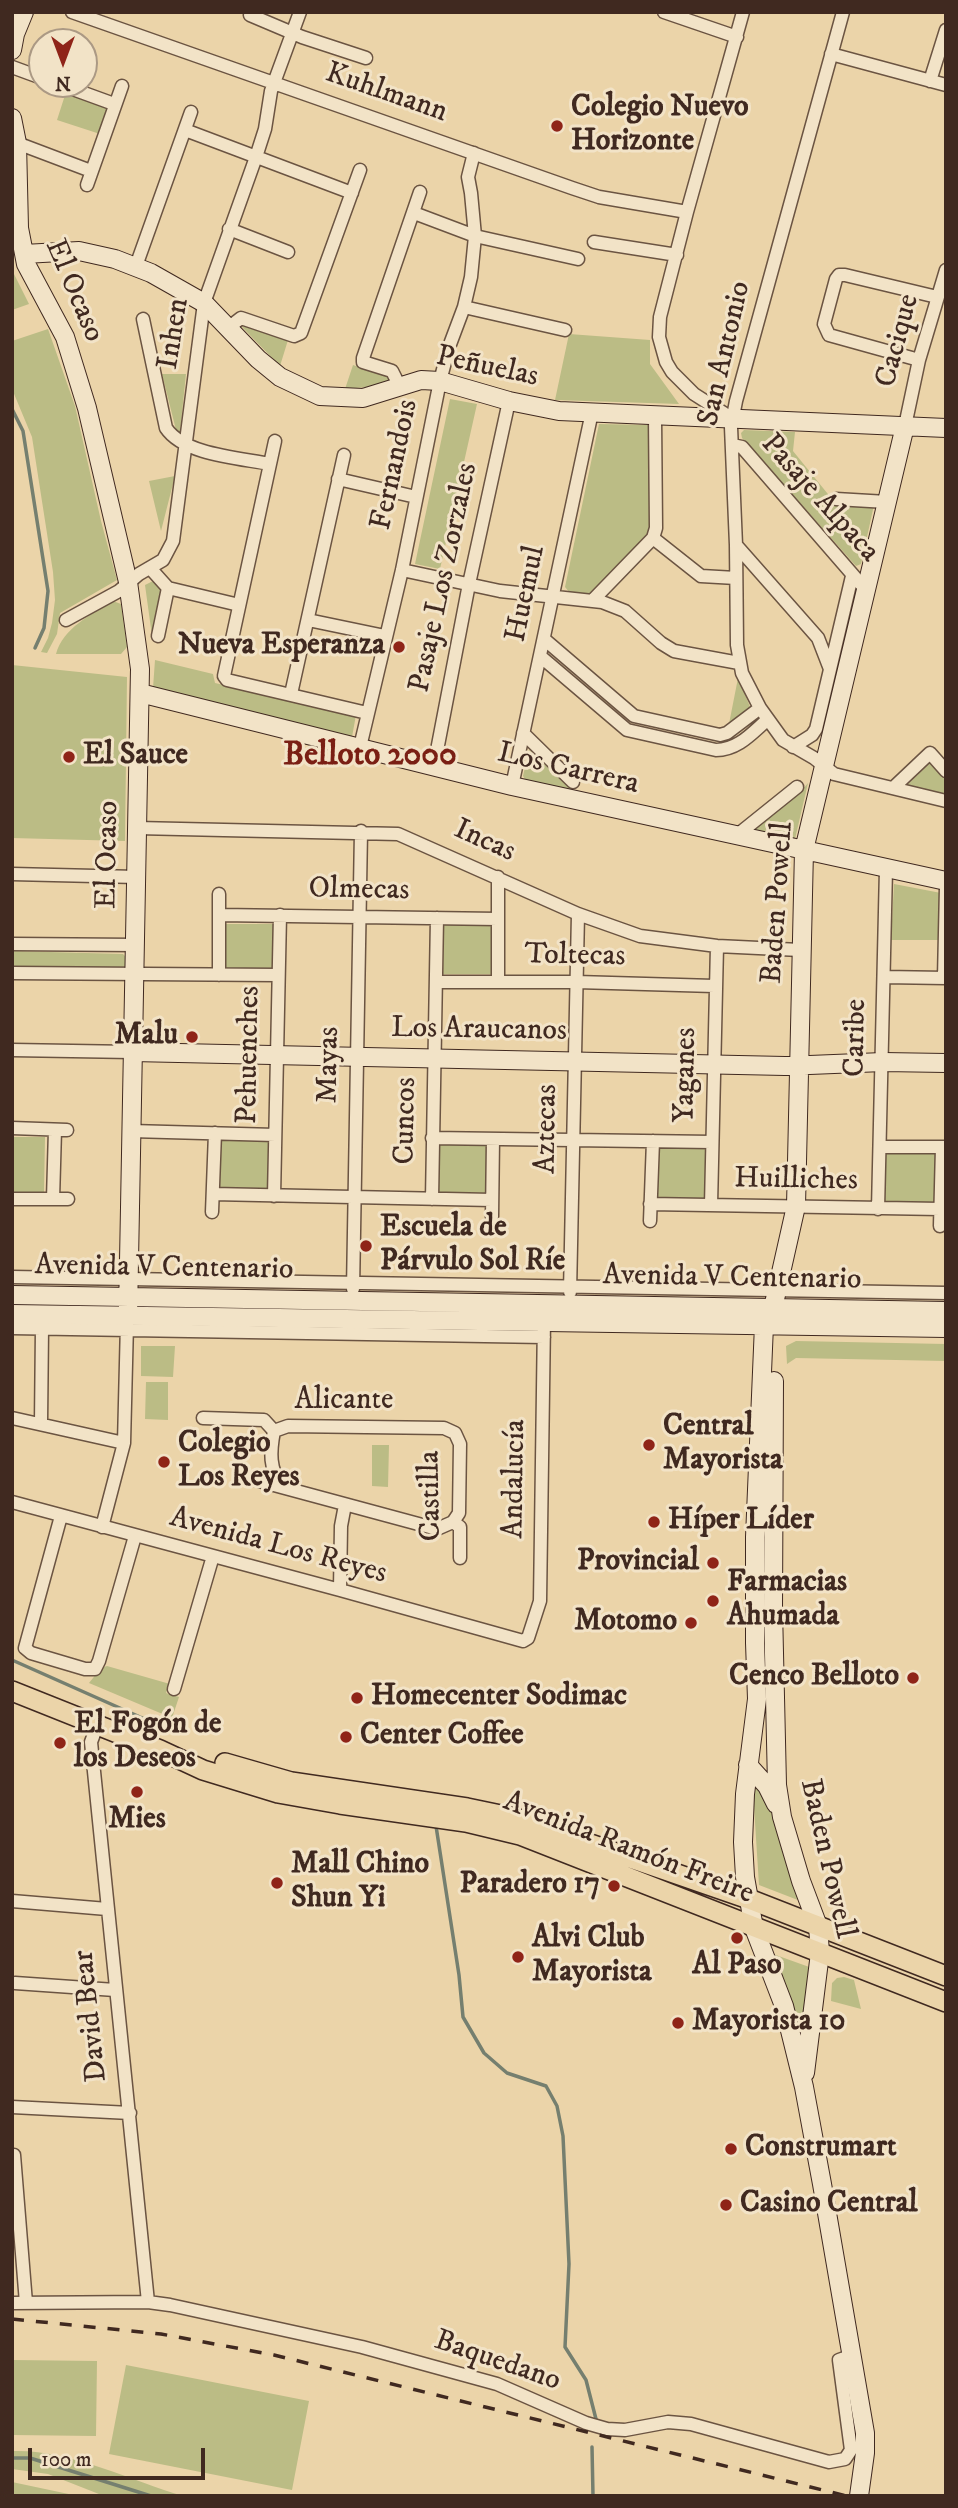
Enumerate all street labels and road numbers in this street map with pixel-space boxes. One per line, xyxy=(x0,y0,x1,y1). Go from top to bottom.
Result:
street label: Kuhlmann xyxy=(320,56,452,132)
street label: El Ocaso xyxy=(35,234,111,348)
street label: San Antonio xyxy=(692,278,760,430)
street label: Cacique xyxy=(869,290,929,392)
street label: Inhen xyxy=(152,296,198,372)
street label: Peñuelas xyxy=(433,340,541,396)
street label: Fernandois xyxy=(365,396,427,534)
street label: Pasaje Alpaca xyxy=(752,427,886,571)
street label: Pasaje Los Zorzales xyxy=(403,460,487,696)
street label: Huemul xyxy=(499,543,555,645)
street label: Los Carrera xyxy=(494,736,642,804)
street label: El Ocaso xyxy=(90,801,128,909)
street label: Incas xyxy=(448,813,520,871)
street label: Baden Powell xyxy=(755,821,803,985)
street label: Olmecas xyxy=(308,872,410,910)
street label: Toltecas xyxy=(524,938,626,976)
street label: Pehuenches xyxy=(231,985,269,1125)
street label: Caribe xyxy=(838,999,876,1077)
street label: Los Araucanos xyxy=(391,1011,567,1051)
street label: Mayas xyxy=(311,1026,349,1104)
street label: Yaganes xyxy=(668,1027,706,1123)
street label: Cuncos xyxy=(388,1077,426,1165)
street label: Aztecas xyxy=(529,1084,567,1174)
street label: Huilliches xyxy=(734,1162,858,1200)
street label: Avenida V Centenario xyxy=(34,1249,294,1289)
street label: Avenida V Centenario xyxy=(602,1259,862,1299)
street label: Alicante xyxy=(294,1384,394,1420)
street label: Andalucía xyxy=(497,1419,535,1539)
street label: Castilla xyxy=(413,1450,451,1542)
street label: Avenida Los Reyes xyxy=(166,1501,390,1593)
street label: Baden Powell xyxy=(790,1776,862,1942)
street label: Avenida Ramón Freire xyxy=(498,1785,758,1913)
street label: David Bear xyxy=(67,1948,117,2084)
street label: Baquedano xyxy=(429,2324,565,2400)

